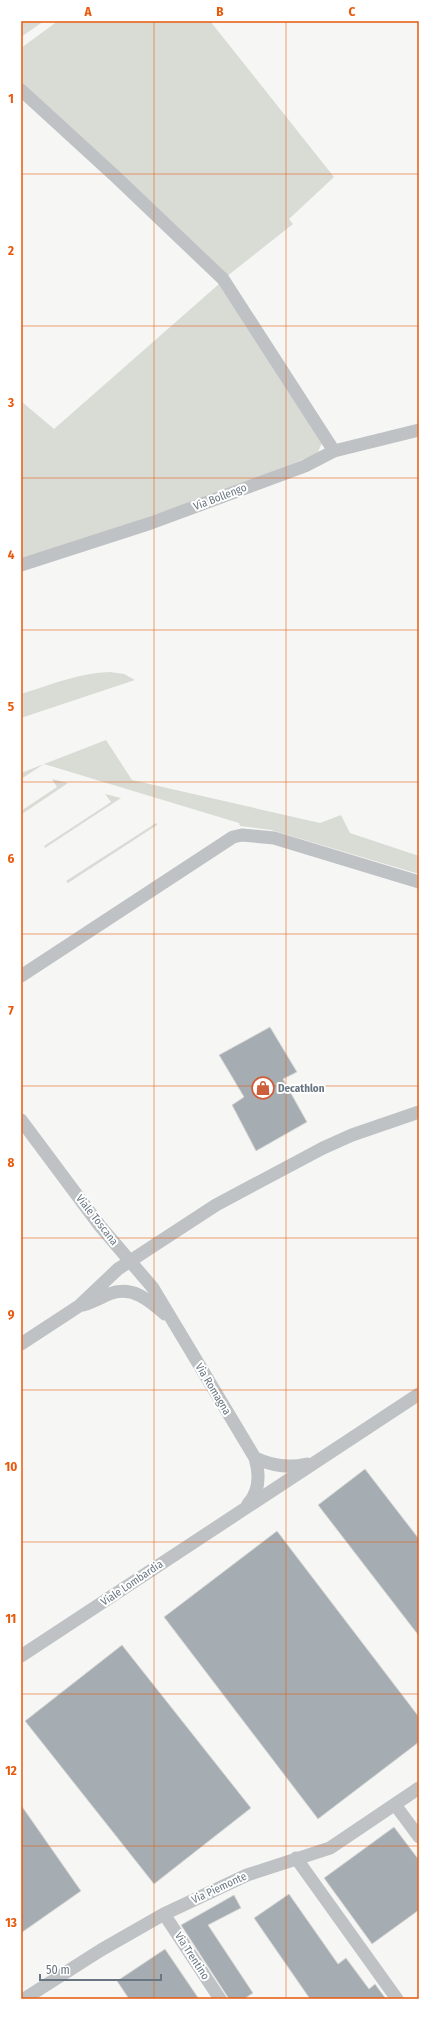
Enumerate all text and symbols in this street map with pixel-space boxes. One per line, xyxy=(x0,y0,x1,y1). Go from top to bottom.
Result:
text: A xyxy=(83,4,92,19)
text: B xyxy=(216,4,224,19)
text: C xyxy=(349,4,356,19)
text: 1 xyxy=(8,91,14,106)
text: 2 xyxy=(7,243,14,258)
text: 3 xyxy=(7,395,14,410)
street label: Via Bollengo xyxy=(192,481,249,513)
text: 4 xyxy=(8,547,15,562)
text: 5 xyxy=(8,699,14,714)
text: 6 xyxy=(8,851,15,866)
text: 7 xyxy=(8,1003,14,1018)
shop icon: Decathlon xyxy=(250,1075,276,1101)
place label: Decathlon xyxy=(278,1082,325,1095)
text: 8 xyxy=(8,1155,15,1170)
street label: Viale Toscana xyxy=(73,1192,121,1248)
text: 9 xyxy=(8,1307,15,1322)
street label: Via Romagna xyxy=(192,1361,234,1417)
text: 10 xyxy=(5,1459,17,1474)
street label: Viale Lombardia xyxy=(98,1557,166,1609)
text: 11 xyxy=(6,1611,16,1626)
text: 12 xyxy=(5,1763,17,1778)
street label: Via Piemonte xyxy=(189,1870,249,1906)
text: 13 xyxy=(5,1915,17,1930)
street label: Via Trentino xyxy=(172,1930,212,1982)
scale bar xyxy=(40,1956,161,1982)
text: 50 m xyxy=(46,1963,70,1977)

